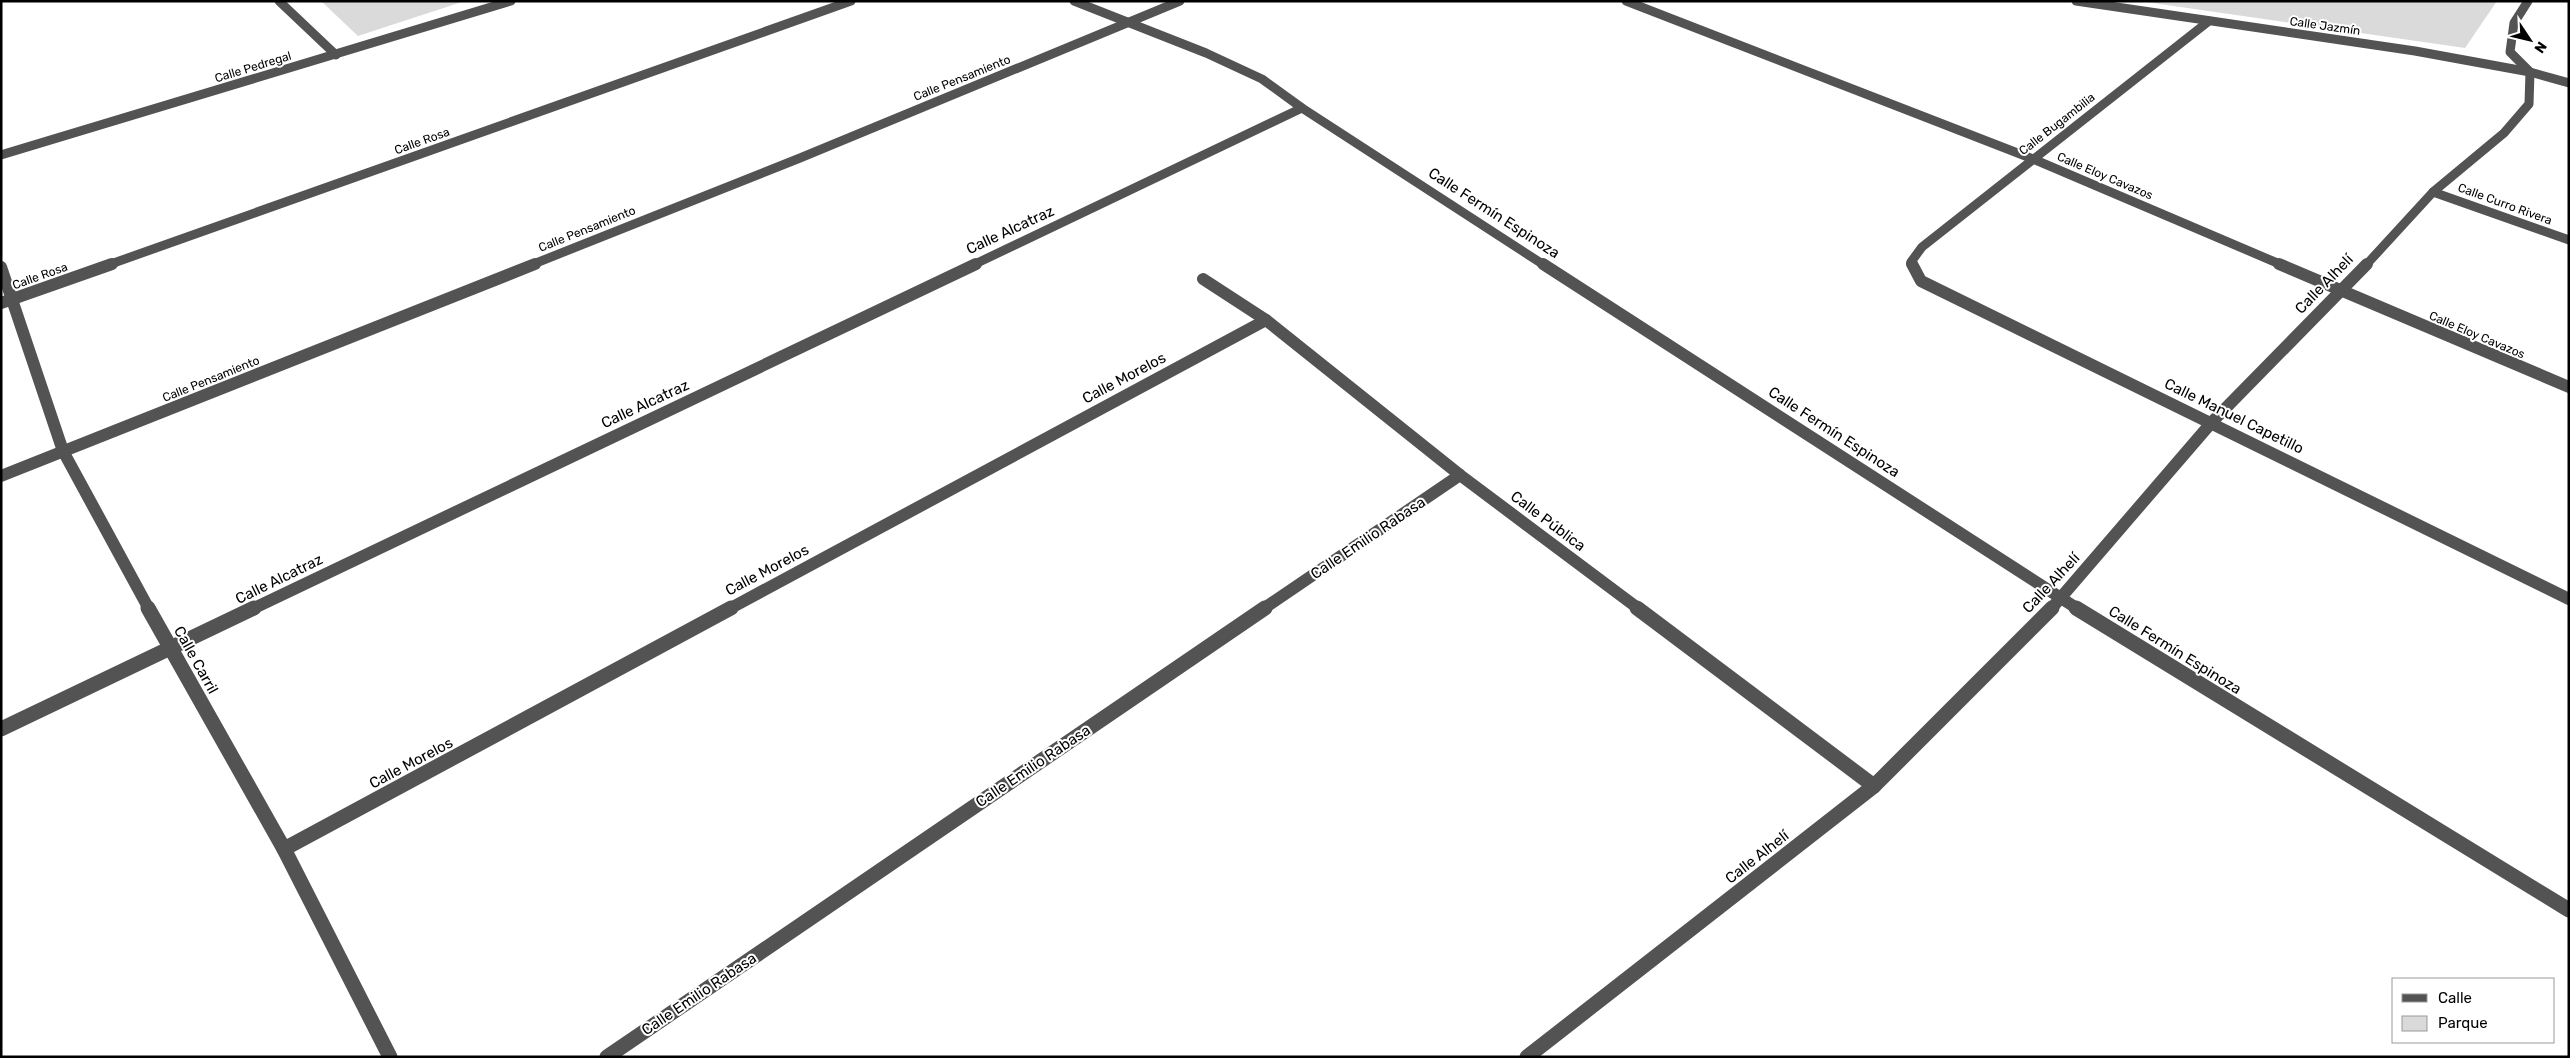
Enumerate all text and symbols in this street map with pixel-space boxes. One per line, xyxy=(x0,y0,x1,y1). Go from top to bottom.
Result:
street label: Calle Jazmín xyxy=(2289,14,2361,38)
north arrow xyxy=(2505,15,2555,65)
text: N xyxy=(2530,38,2550,56)
street label: Calle Pedregal xyxy=(213,49,293,85)
street label: Calle Pensamiento xyxy=(911,52,1013,104)
street label: Calle Bugambilia xyxy=(2016,90,2098,158)
street label: Calle Rosa xyxy=(393,125,451,157)
street label: Calle Eloy Cavazos xyxy=(2055,149,2155,203)
street label: Calle Fermín Espinoza xyxy=(1425,164,1563,262)
street label: Calle Curro Rivera xyxy=(2456,180,2554,228)
street label: Calle Alcatraz xyxy=(963,202,1057,258)
street label: Calle Pensamiento xyxy=(536,203,638,255)
street label: Calle Alhelí xyxy=(2291,250,2358,317)
street label: Calle Rosa xyxy=(11,260,69,292)
street label: Calle Eloy Cavazos xyxy=(2427,308,2527,362)
street label: Calle Morelos xyxy=(1079,348,1169,408)
street label: Calle Pensamiento xyxy=(160,353,262,405)
street label: Calle Manuel Capetillo xyxy=(2161,374,2307,458)
street label: Calle Alcatraz xyxy=(598,376,692,432)
street label: Calle Fermín Espinoza xyxy=(1765,383,1903,481)
street label: Calle Pública xyxy=(1507,487,1589,555)
street label: Calle Emilio Rabasa xyxy=(1307,493,1429,583)
street label: Calle Morelos xyxy=(722,540,812,600)
street label: Calle Alhelí xyxy=(2019,548,2084,617)
street label: Calle Alcatraz xyxy=(232,550,326,608)
street label: Calle Fermín Espinoza xyxy=(2105,602,2245,698)
street label: Calle Carril xyxy=(170,623,222,697)
street label: Calle Emilio Rabasa xyxy=(972,721,1094,811)
street label: Calle Morelos xyxy=(366,733,456,793)
street label: Calle Alhelí xyxy=(1722,826,1793,887)
street label: Calle Emilio Rabasa xyxy=(638,949,760,1039)
legend xyxy=(2392,978,2555,1043)
text: Calle xyxy=(2438,989,2472,1007)
text: Parque xyxy=(2438,1014,2488,1032)

